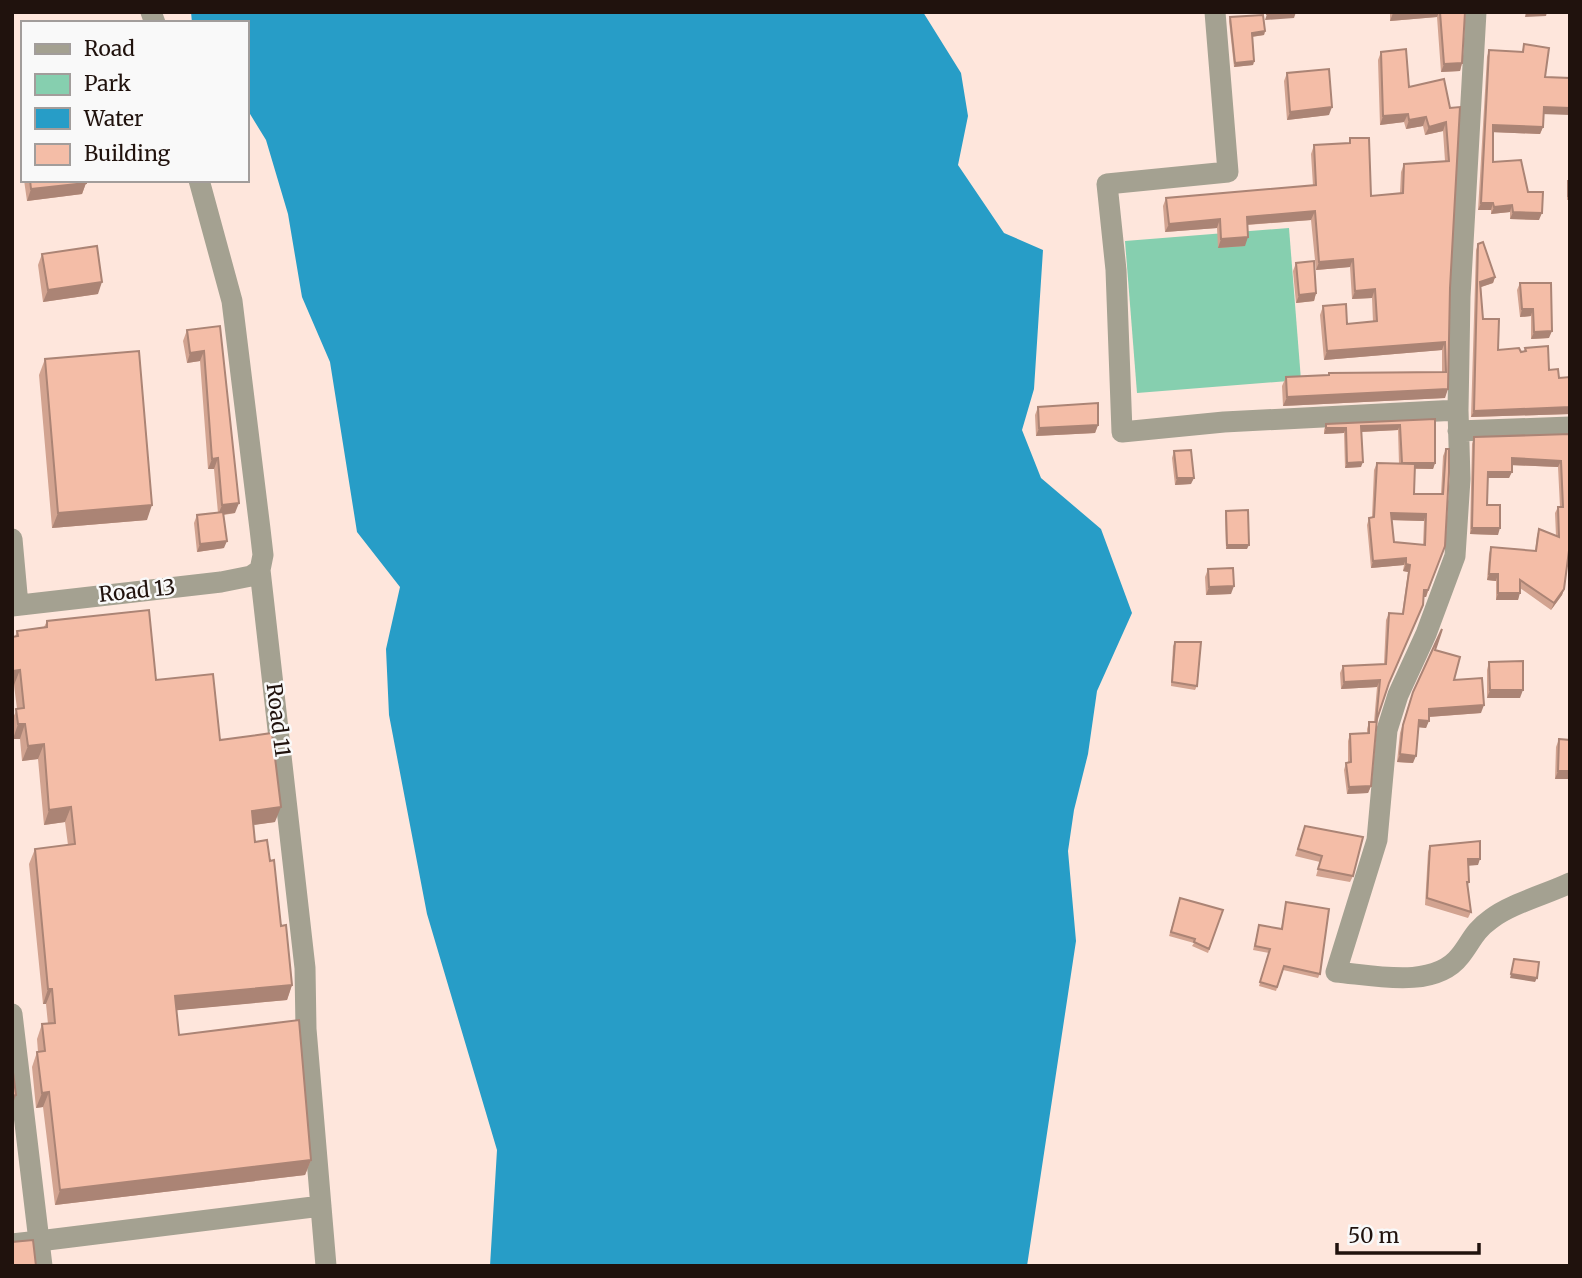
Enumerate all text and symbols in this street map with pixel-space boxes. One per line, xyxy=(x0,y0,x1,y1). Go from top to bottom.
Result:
legend xyxy=(21,21,248,182)
text: Road xyxy=(84,35,135,62)
text: Park xyxy=(84,70,131,97)
text: Water xyxy=(83,105,143,132)
text: Building xyxy=(84,140,171,167)
street label: Road 13 xyxy=(97,573,177,608)
street label: Road 11 xyxy=(261,681,296,758)
scale bar xyxy=(1337,1212,1479,1256)
text: 50 m xyxy=(1348,1222,1399,1249)

